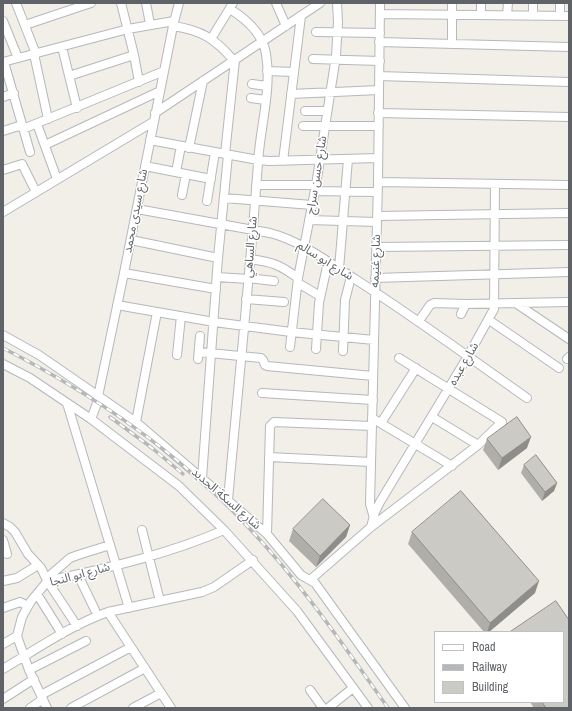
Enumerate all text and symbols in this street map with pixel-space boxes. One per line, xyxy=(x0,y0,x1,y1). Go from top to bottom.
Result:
street label: شارع حسن سراج xyxy=(304,135,330,215)
street label: شارع سيدى محمد xyxy=(121,168,151,254)
street label: شارع الساهي xyxy=(241,216,261,278)
street label: شارع غنيمه xyxy=(368,234,384,288)
street label: شارع ابو سالم xyxy=(294,238,356,284)
street label: شارع عبده xyxy=(446,340,482,388)
street label: شارع السكة الحديد xyxy=(188,465,264,533)
street label: شارع ابو النجا xyxy=(48,560,112,590)
legend xyxy=(434,631,564,703)
text: Road xyxy=(472,639,496,655)
text: Railway xyxy=(472,659,507,675)
text: Building xyxy=(472,679,508,695)

